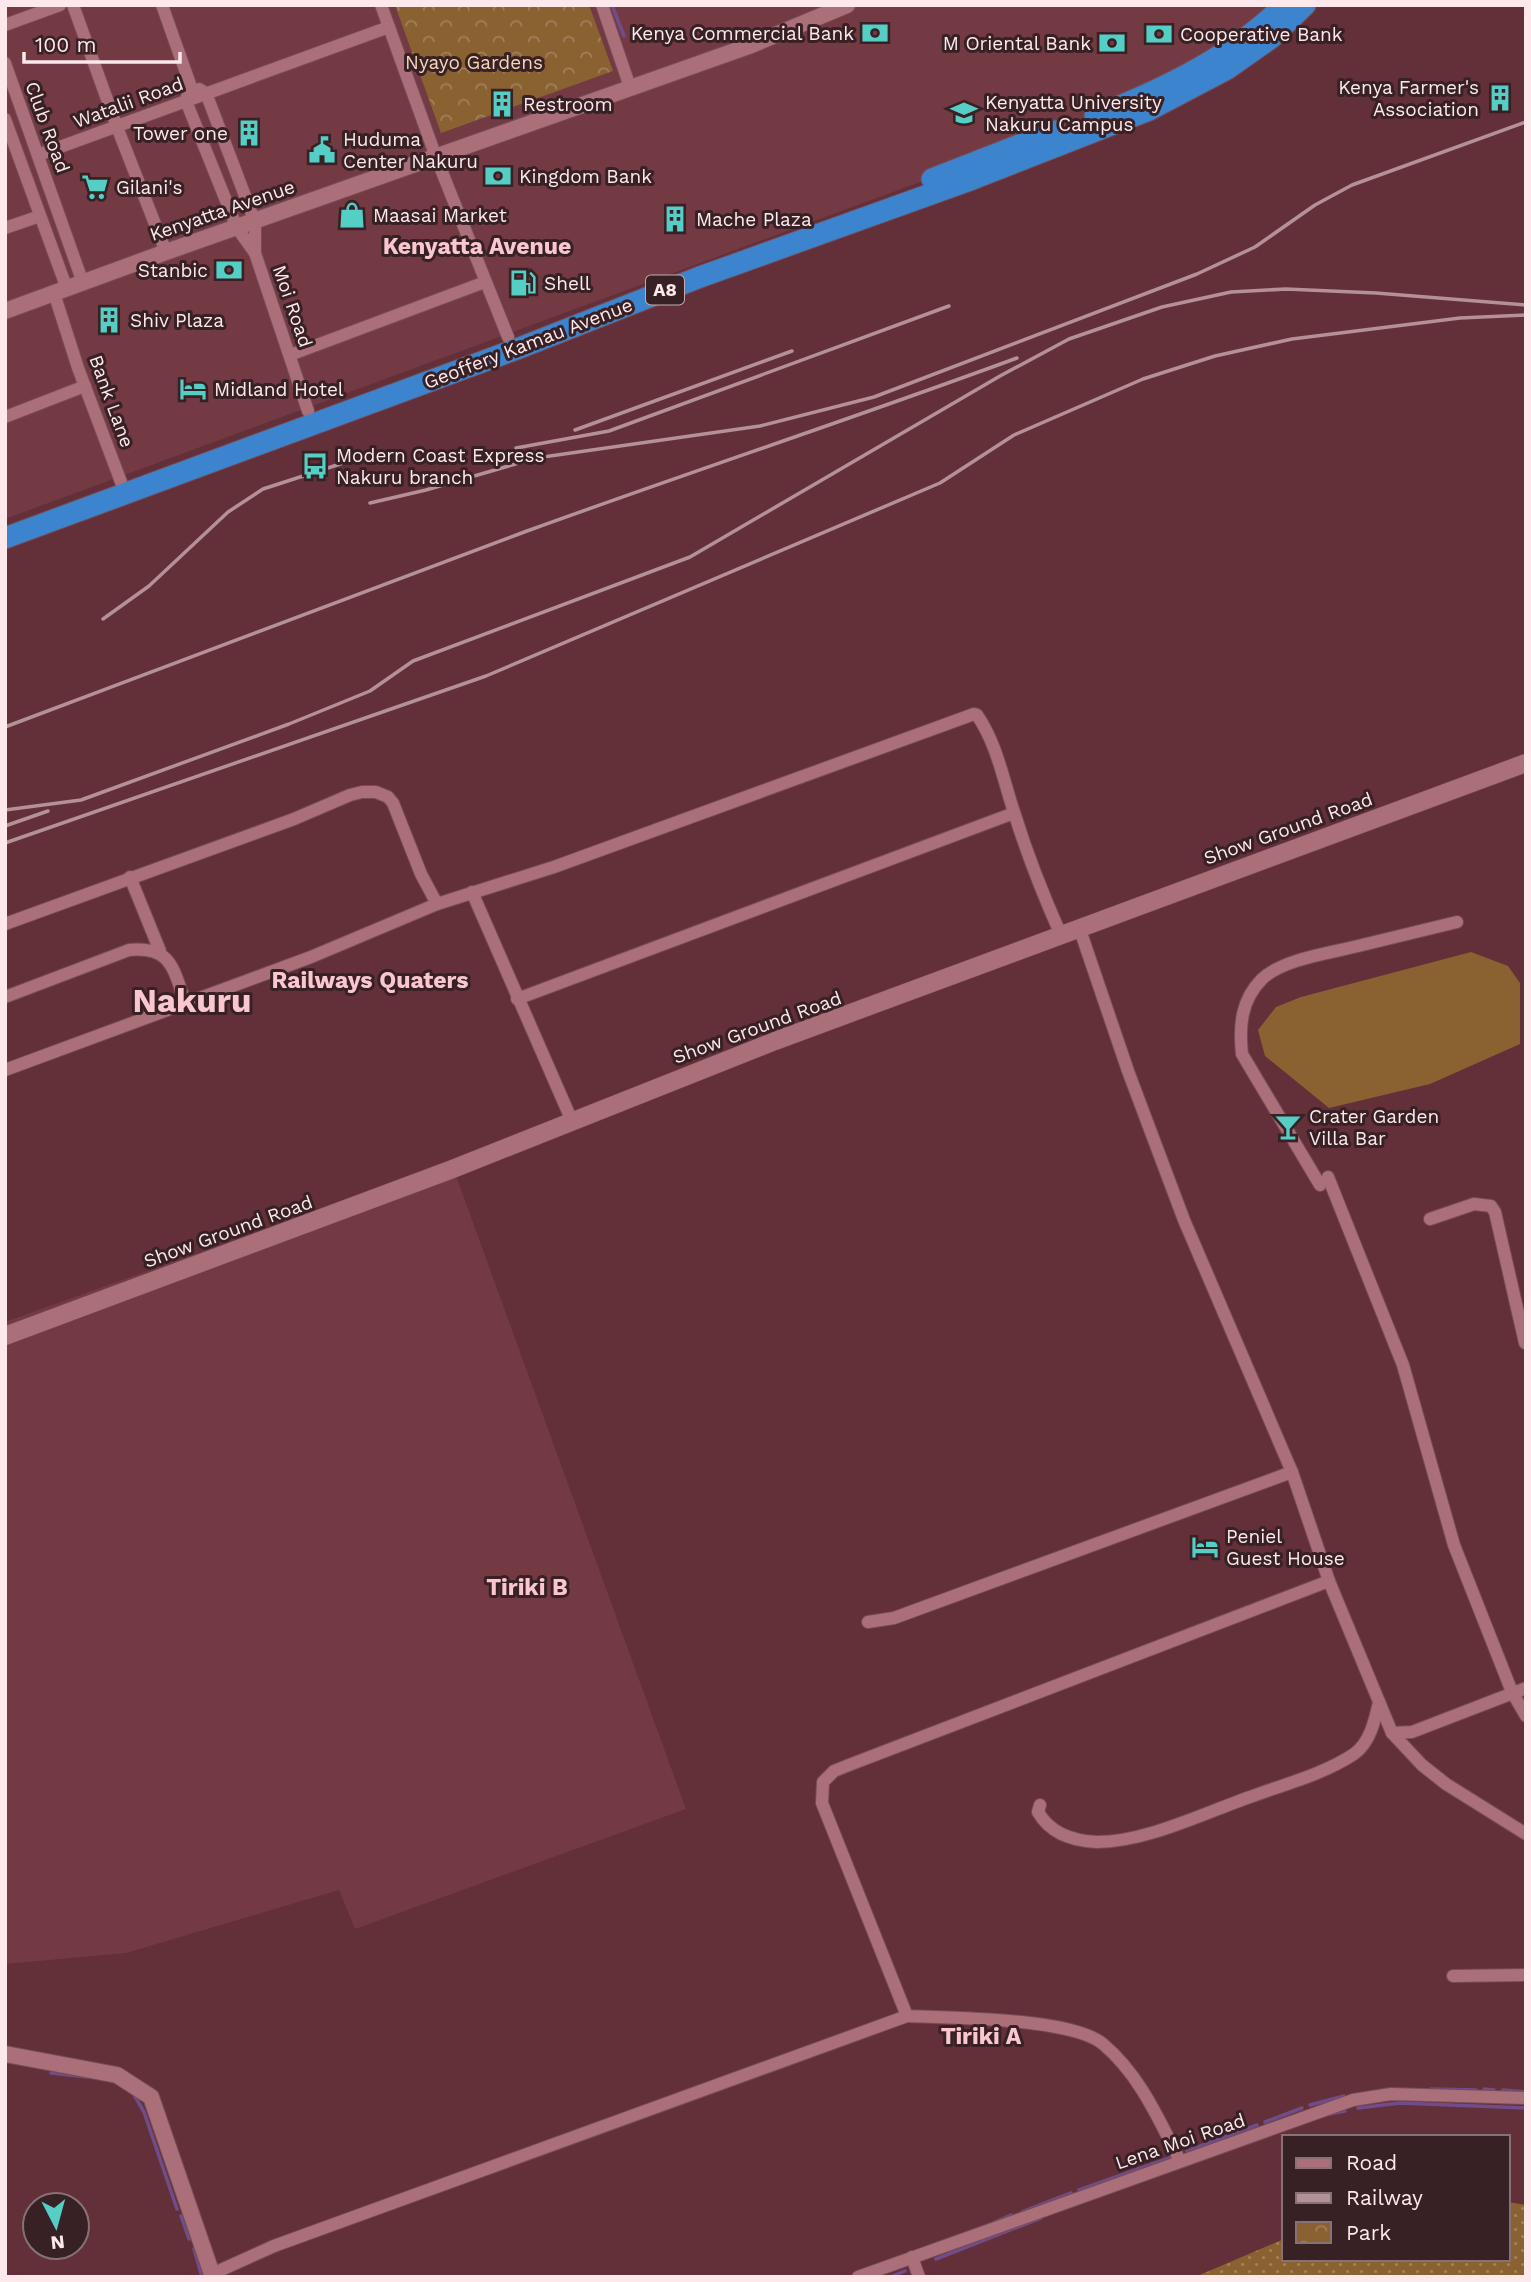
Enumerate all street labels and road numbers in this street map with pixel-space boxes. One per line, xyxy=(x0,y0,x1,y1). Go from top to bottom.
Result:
street label: Watalii Road xyxy=(70,72,186,133)
street label: Club Road xyxy=(20,78,75,176)
street label: Kenyatta Avenue xyxy=(147,175,298,246)
street label: Moi Road xyxy=(268,262,317,350)
road number: A8 xyxy=(646,276,684,304)
street label: Geoffery Kamau Avenue xyxy=(421,293,636,394)
street label: Bank Lane xyxy=(84,352,139,450)
street label: Show Ground Road xyxy=(1201,787,1376,870)
street label: Show Ground Road xyxy=(670,986,845,1069)
street label: Show Ground Road xyxy=(141,1190,316,1273)
street label: Lena Moi Road xyxy=(1112,2108,1248,2174)

